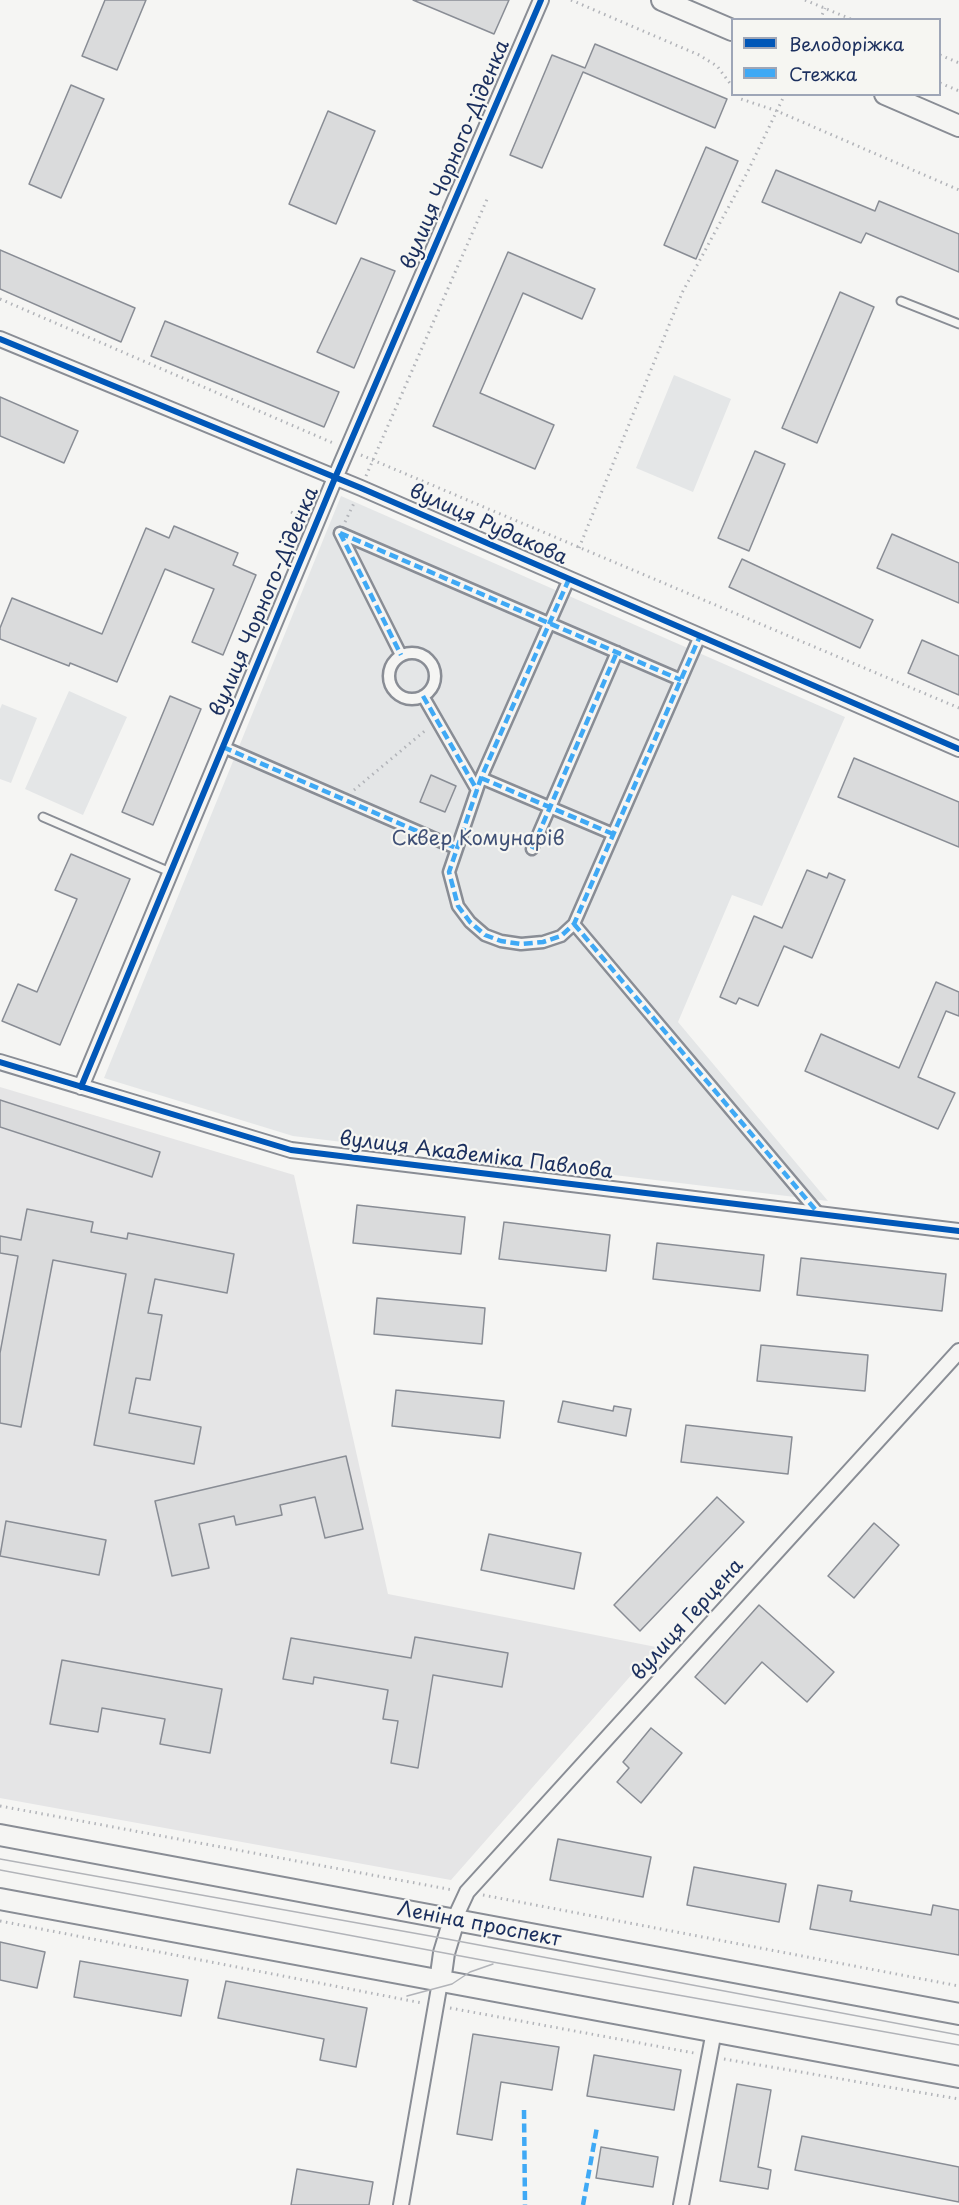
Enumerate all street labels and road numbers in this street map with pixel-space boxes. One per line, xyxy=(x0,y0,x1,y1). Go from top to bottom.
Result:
street label: вулиця Чорного-Діденка xyxy=(397,37,515,273)
street label: вулиця Рудакова xyxy=(405,479,571,571)
street label: вулиця Чорного-Діденка xyxy=(206,484,324,720)
street label: вулиця Академіка Павлова xyxy=(338,1127,614,1185)
street label: вулиця Герцена xyxy=(627,1554,749,1686)
street label: Леніна проспект xyxy=(395,1897,563,1953)

